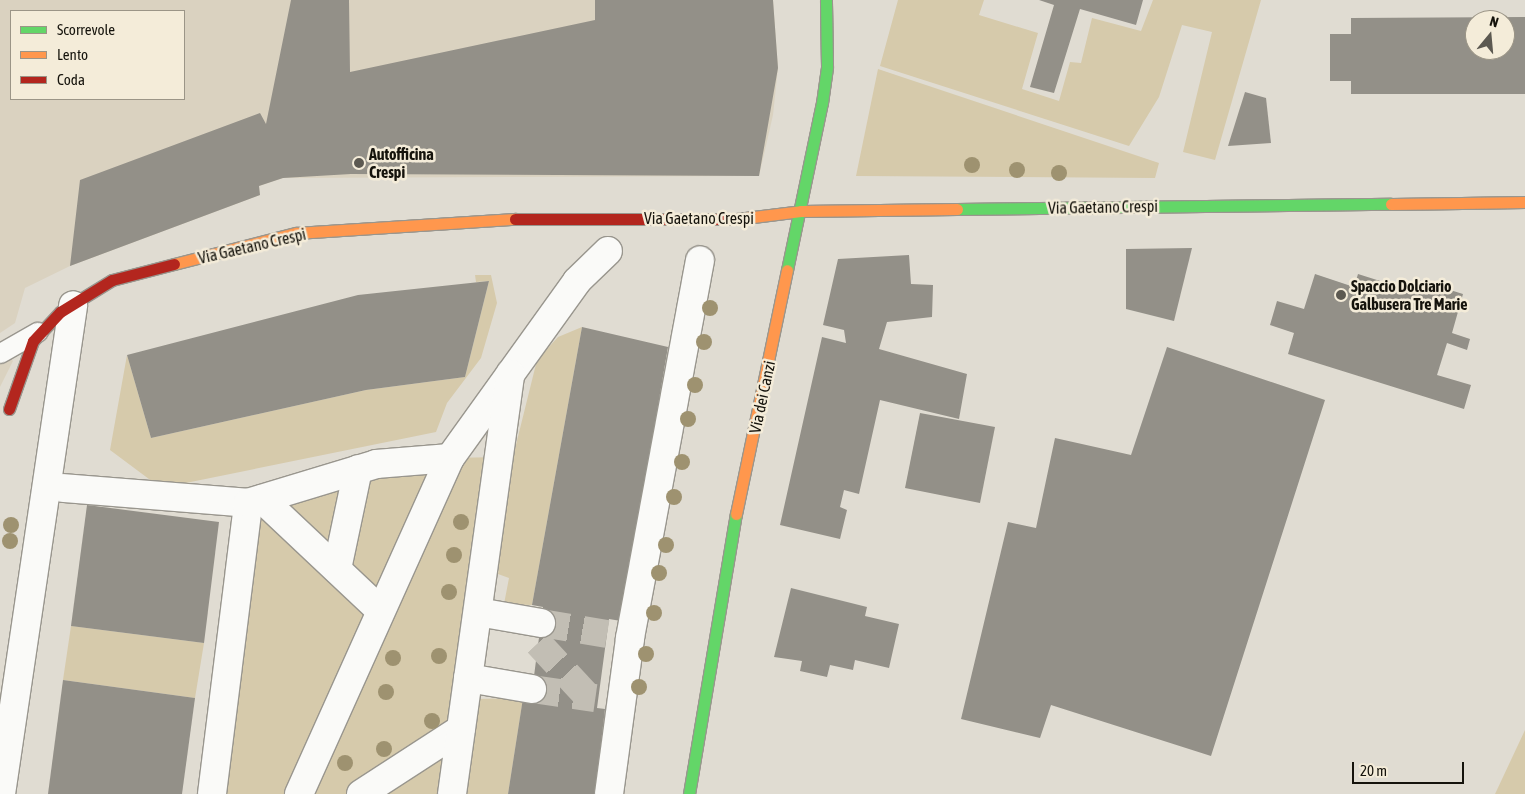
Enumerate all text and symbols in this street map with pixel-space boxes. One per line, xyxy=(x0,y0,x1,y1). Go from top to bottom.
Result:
legend xyxy=(10,10,185,100)
north arrow xyxy=(1465,10,1515,60)
text: N xyxy=(1488,13,1500,30)
text: Scorrevole xyxy=(57,21,115,38)
text: Lento xyxy=(57,46,88,63)
text: Coda xyxy=(57,71,85,88)
place label: Autofficina Crespi xyxy=(369,144,434,182)
marker: Autofficina Crespi xyxy=(353,157,365,169)
street label: Via Gaetano Crespi xyxy=(1048,196,1158,218)
street label: Via Gaetano Crespi xyxy=(644,208,754,228)
street label: Via Gaetano Crespi xyxy=(196,224,308,268)
place label: Spaccio Dolciario Galbusera Tre Marie xyxy=(1351,276,1467,314)
marker: Spaccio Dolciario Galbusera Tre Marie xyxy=(1335,289,1347,301)
street label: Via dei Canzi xyxy=(745,359,779,435)
scale bar xyxy=(1355,752,1468,784)
text: 20 m xyxy=(1360,762,1387,779)

